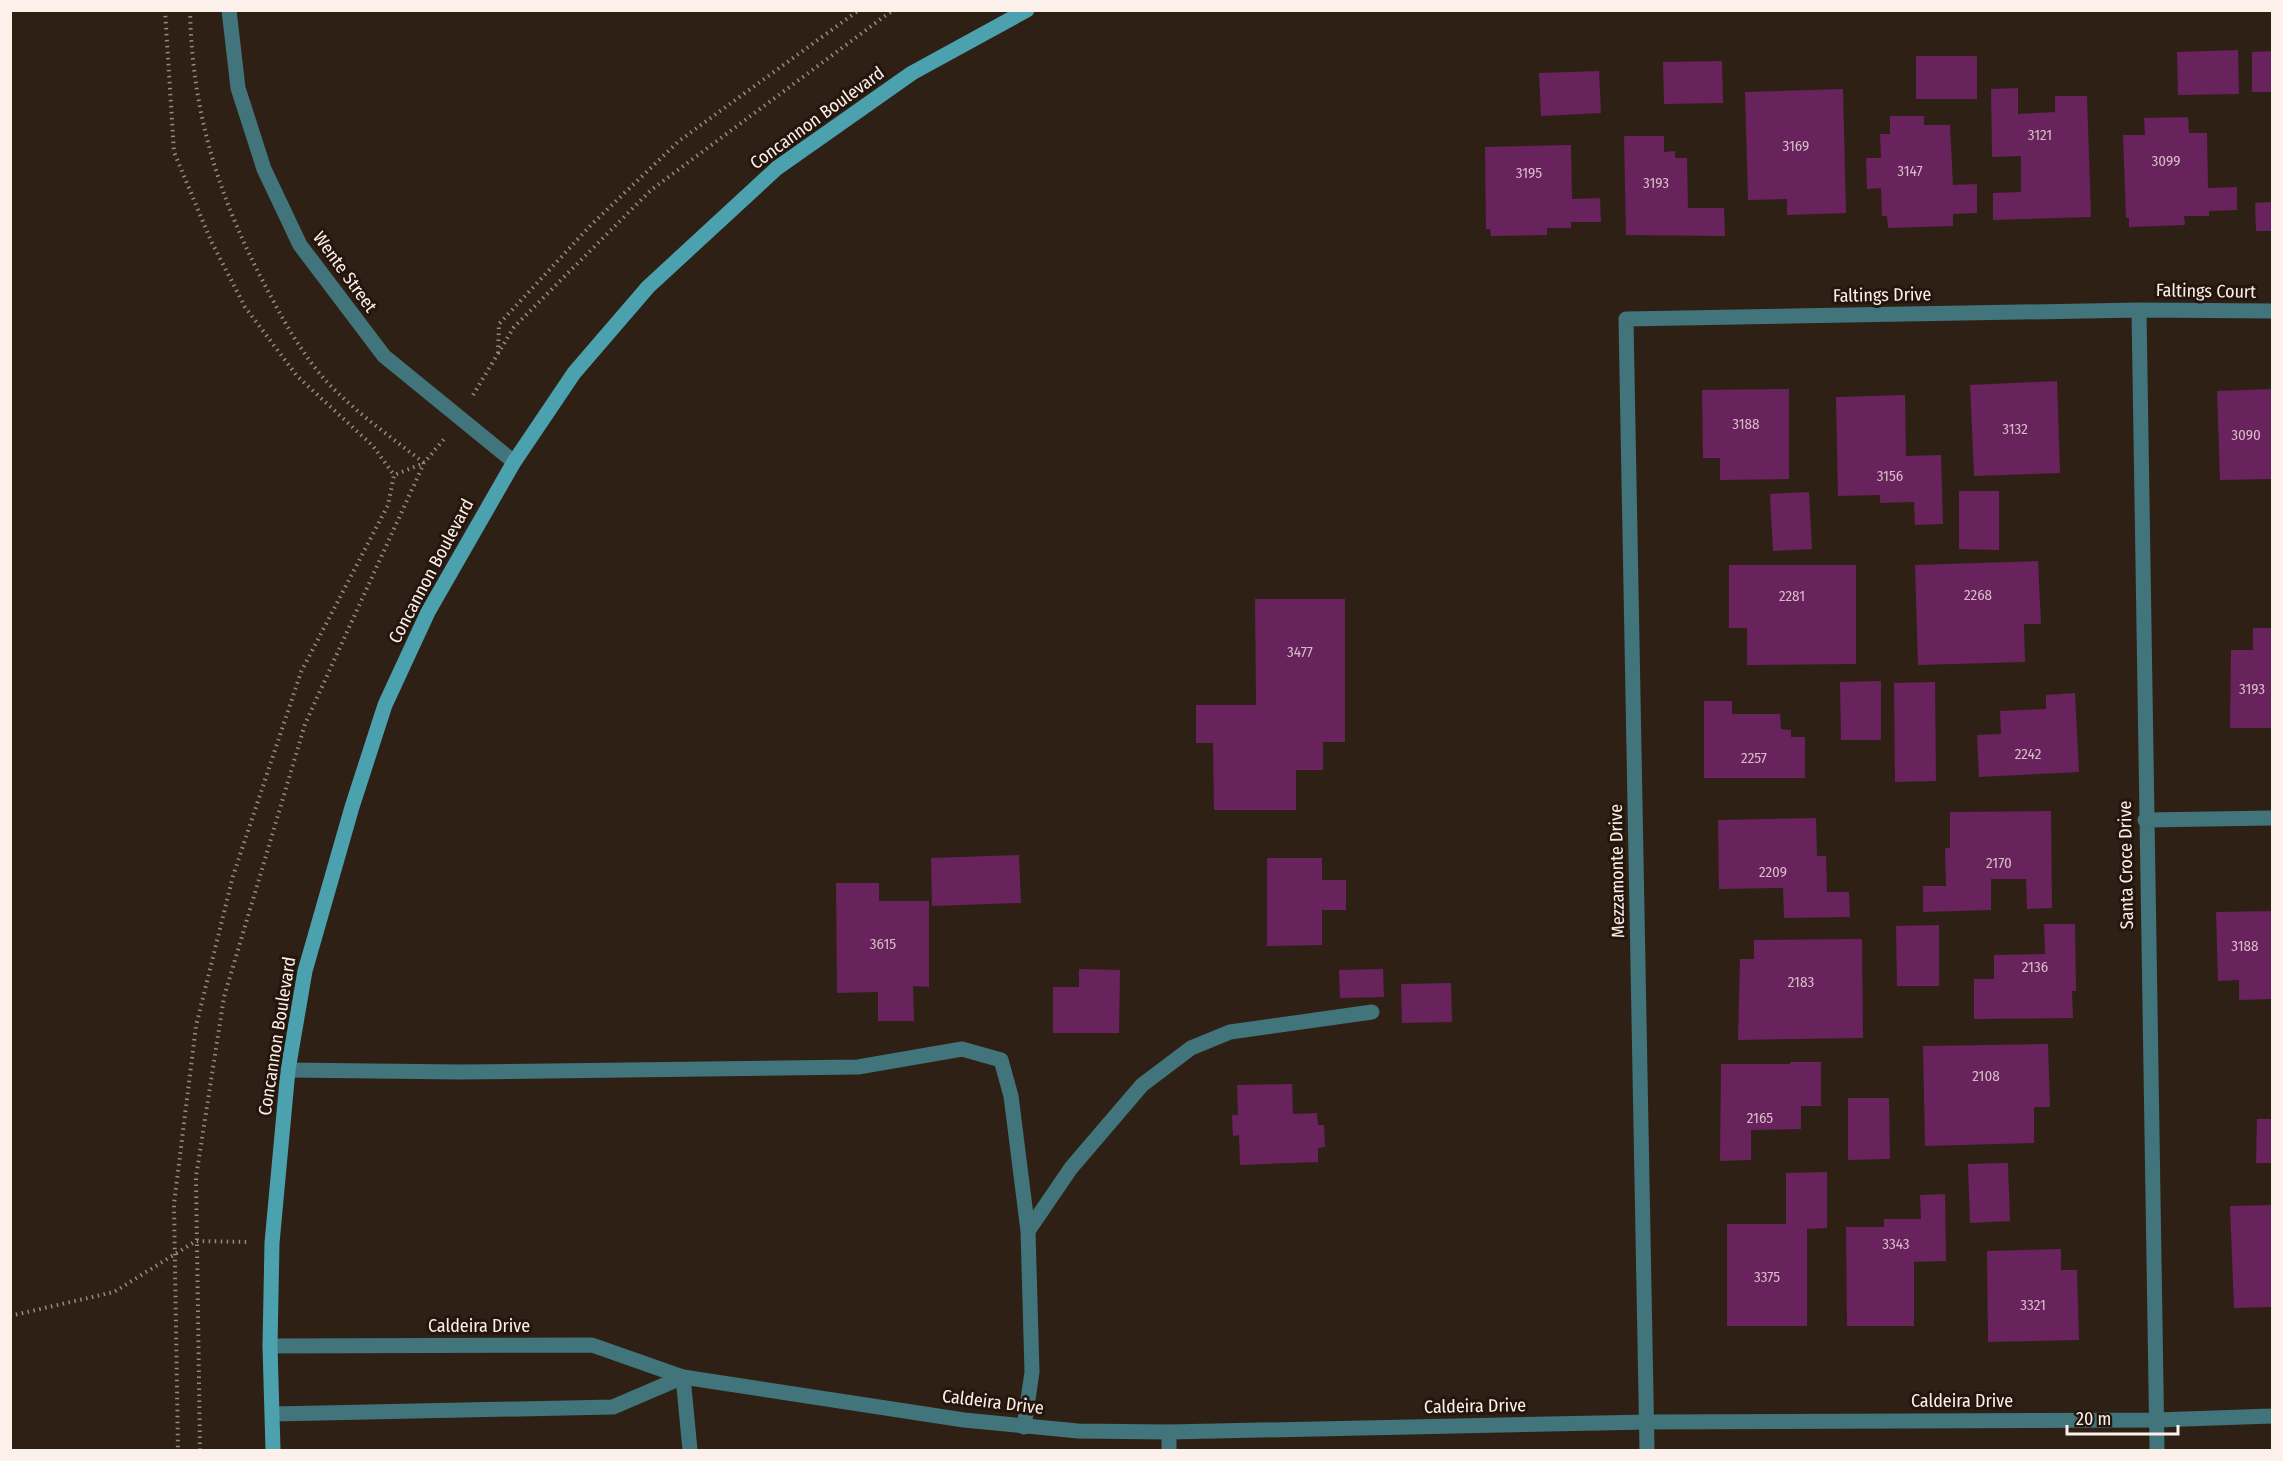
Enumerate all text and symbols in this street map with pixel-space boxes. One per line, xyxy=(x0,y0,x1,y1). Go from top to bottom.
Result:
street label: Concannon Boulevard xyxy=(746,62,888,174)
house number: 3121 xyxy=(2028,126,2052,144)
house number: 3169 xyxy=(1783,137,1809,155)
house number: 3099 xyxy=(2151,152,2181,170)
house number: 3147 xyxy=(1897,162,1923,180)
house number: 3195 xyxy=(1516,164,1542,182)
house number: 3193 xyxy=(1643,174,1669,192)
street label: Wente Street xyxy=(308,227,382,317)
street label: Faltings Court xyxy=(2156,279,2256,303)
street label: Faltings Drive xyxy=(1833,283,1932,307)
house number: 3188 xyxy=(1732,415,1760,433)
house number: 3132 xyxy=(2002,420,2028,438)
house number: 3090 xyxy=(2231,426,2261,444)
house number: 3156 xyxy=(1877,467,1903,485)
street label: Concannon Boulevard xyxy=(384,495,478,647)
house number: 2268 xyxy=(1964,586,1992,604)
house number: 2281 xyxy=(1779,587,1805,605)
house number: 3477 xyxy=(1287,643,1313,661)
house number: 3193 xyxy=(2239,680,2265,698)
house number: 2242 xyxy=(2015,745,2042,763)
house number: 2257 xyxy=(1741,749,1767,767)
street label: Santa Croce Drive xyxy=(2114,800,2138,930)
street label: Mezzamonte Drive xyxy=(1605,804,1629,938)
house number: 2170 xyxy=(1986,854,2012,872)
house number: 2209 xyxy=(1759,863,1787,881)
house number: 3615 xyxy=(870,935,896,953)
house number: 3188 xyxy=(2231,937,2259,955)
street label: Concannon Boulevard xyxy=(254,955,300,1117)
house number: 2136 xyxy=(2022,958,2048,976)
house number: 2183 xyxy=(1788,973,1814,991)
house number: 2108 xyxy=(1972,1067,2000,1085)
house number: 2165 xyxy=(1747,1109,1773,1127)
house number: 3343 xyxy=(1882,1235,1910,1253)
house number: 3375 xyxy=(1754,1268,1780,1286)
house number: 3321 xyxy=(2020,1296,2046,1314)
street label: Caldeira Drive xyxy=(428,1315,530,1337)
street label: Caldeira Drive xyxy=(941,1385,1045,1419)
street label: Caldeira Drive xyxy=(1911,1390,2013,1412)
street label: Caldeira Drive xyxy=(1424,1394,1526,1418)
scale bar xyxy=(2067,1398,2178,1436)
text: 20 m xyxy=(2076,1408,2111,1430)

